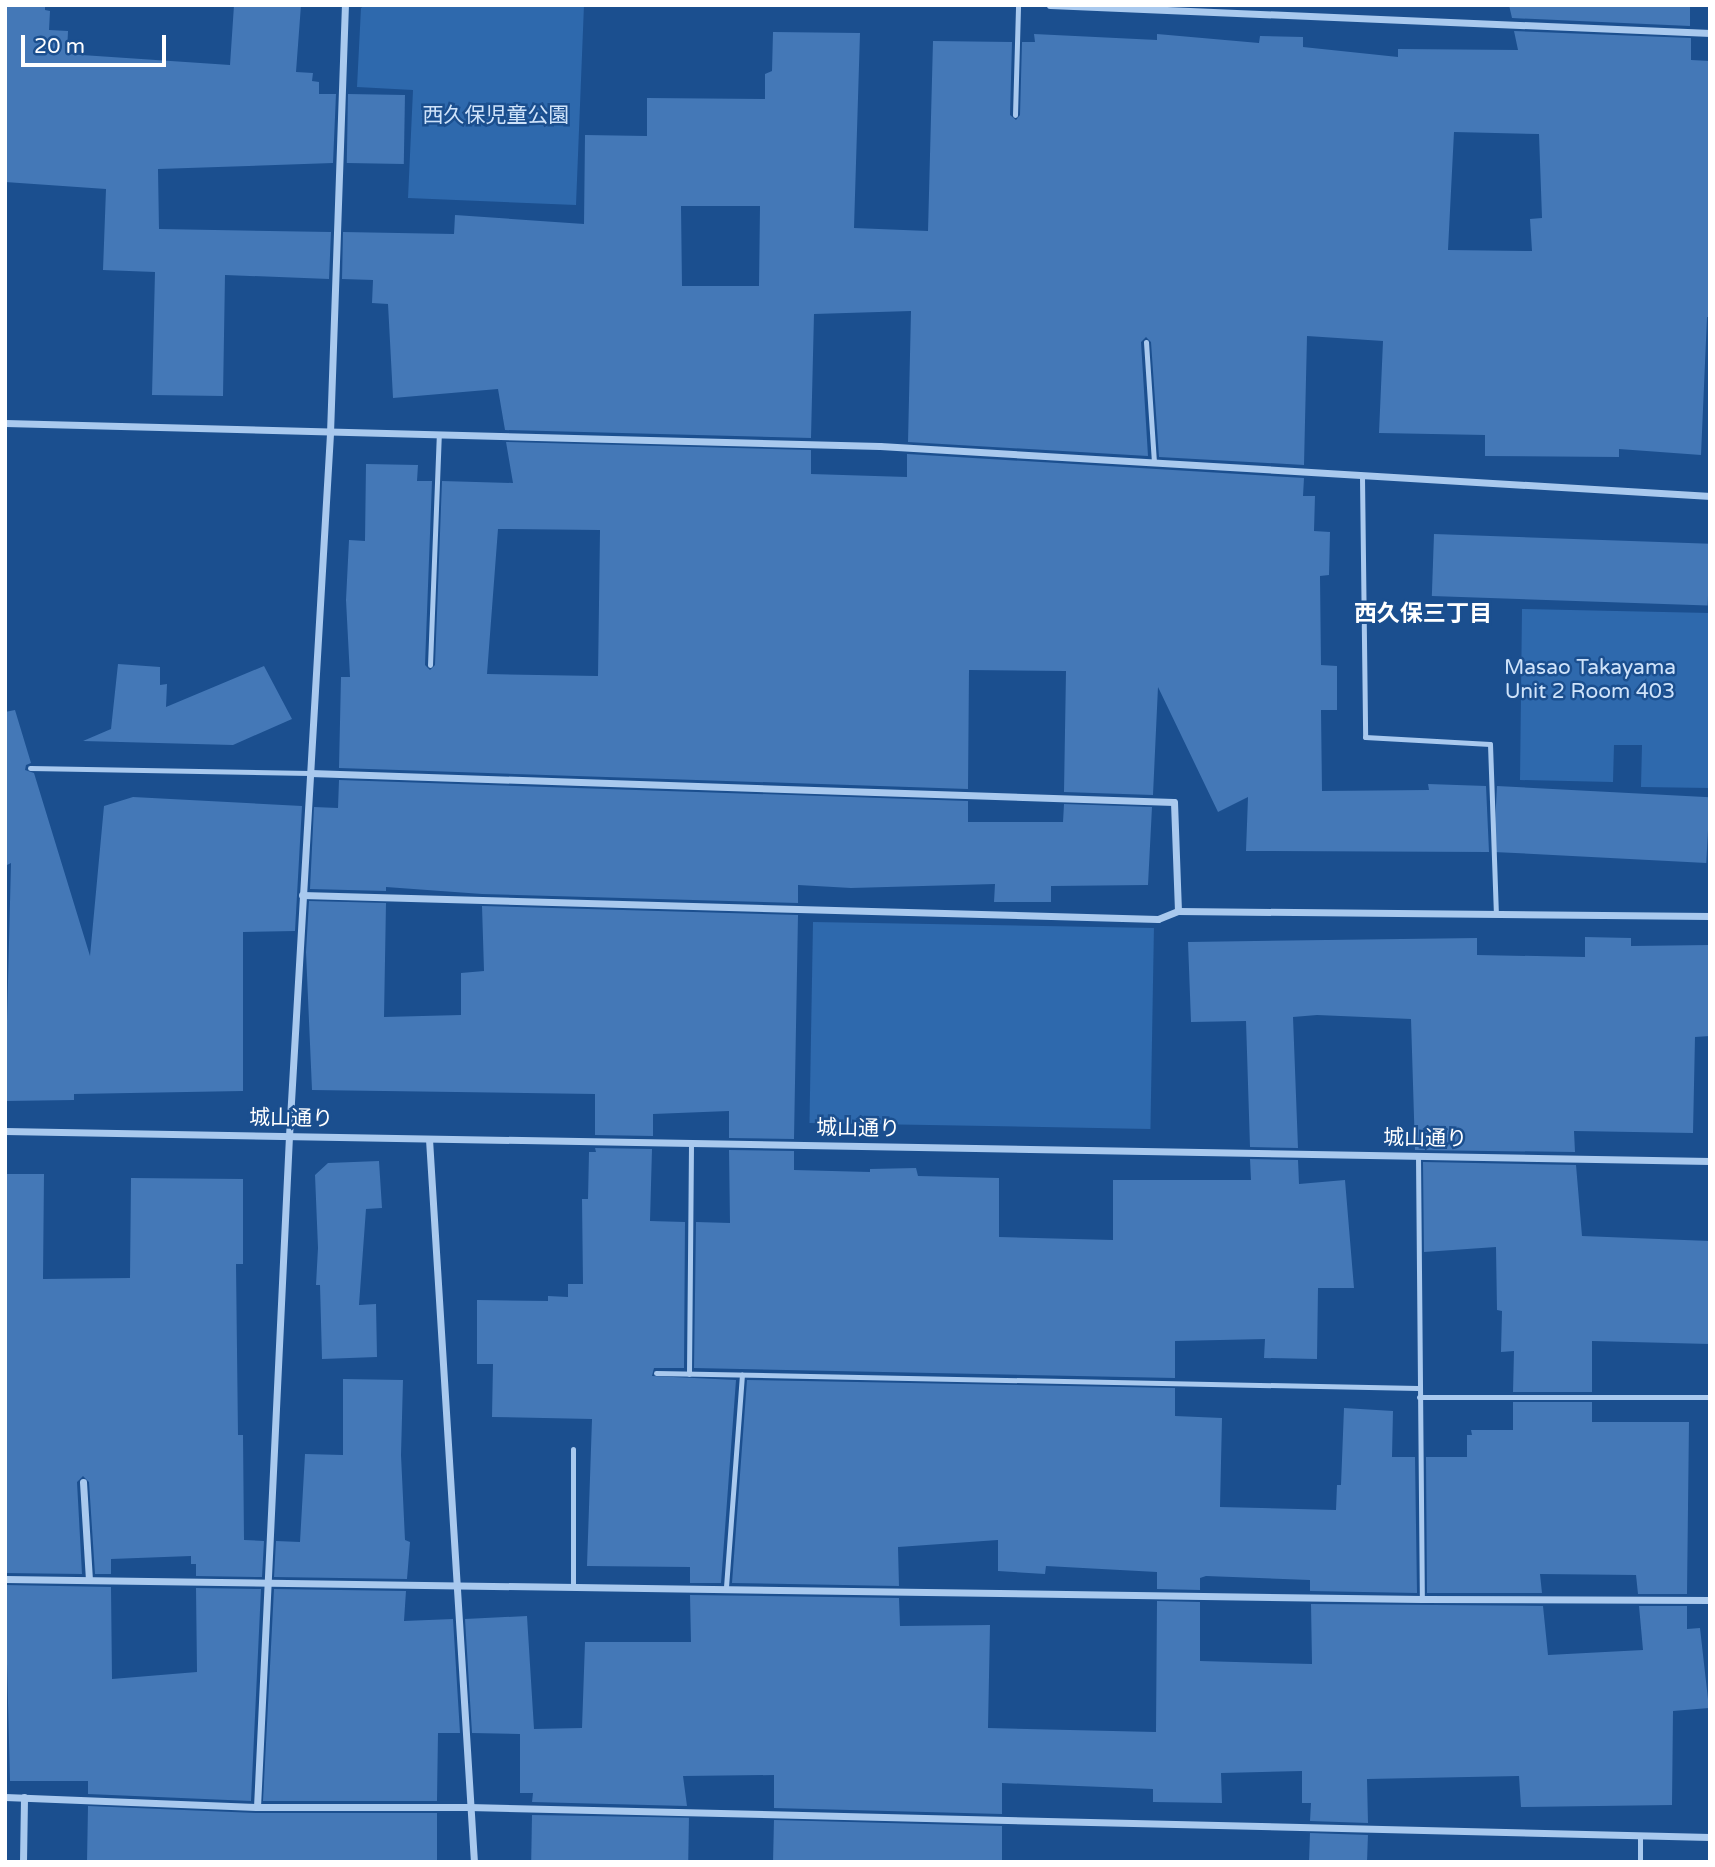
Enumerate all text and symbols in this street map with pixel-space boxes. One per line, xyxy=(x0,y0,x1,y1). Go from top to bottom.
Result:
scale bar xyxy=(24,21,170,65)
text: 20 m xyxy=(34,34,85,59)
park label: 西久保児童公園 xyxy=(423,103,569,129)
district label: 西久保三丁目 xyxy=(1354,600,1492,628)
park label: Masao Takayama Unit 2 Room 403 xyxy=(1504,655,1676,705)
street label: 城山通り xyxy=(249,1106,333,1132)
street label: 城山通り xyxy=(816,1116,900,1142)
street label: 城山通り xyxy=(1383,1126,1467,1152)

